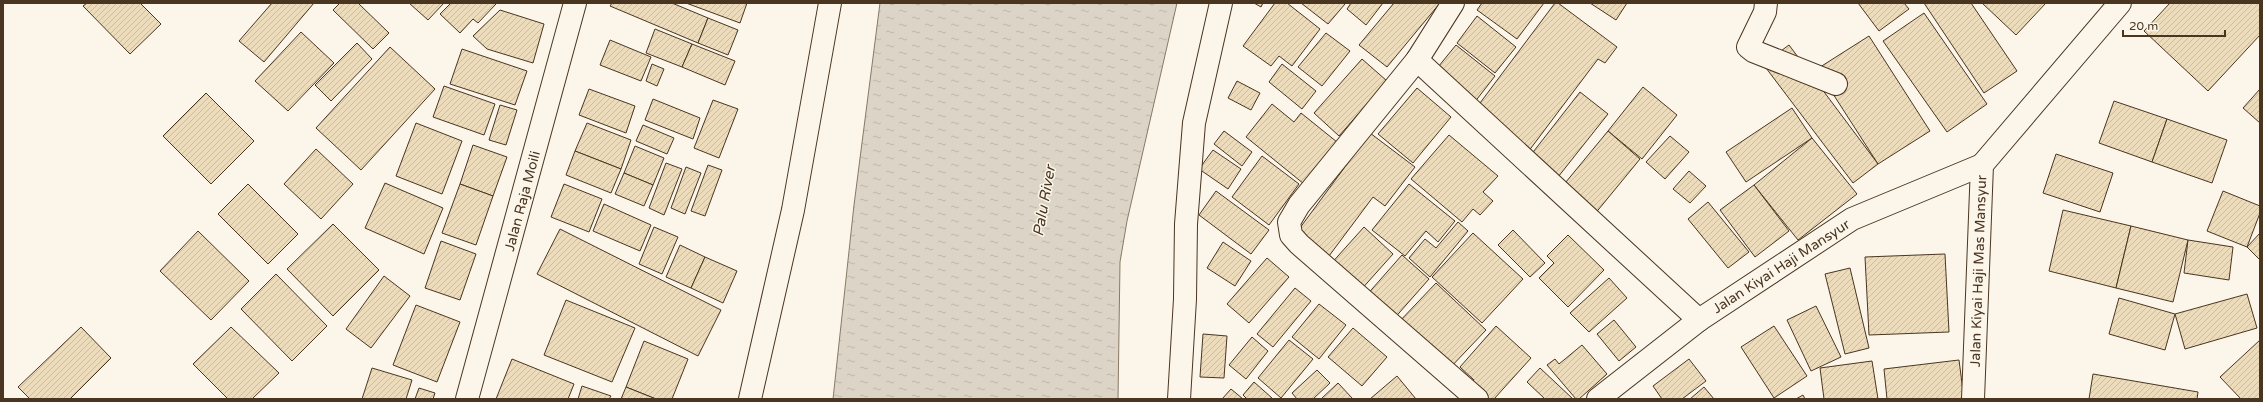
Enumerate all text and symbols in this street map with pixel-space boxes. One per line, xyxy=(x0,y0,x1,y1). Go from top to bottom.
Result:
scale bar xyxy=(2123,12,2225,38)
text: 20 m xyxy=(2129,19,2158,33)
street label: Jalan Raja Moili xyxy=(501,149,544,253)
water label: Palu River xyxy=(1029,162,1059,238)
street label: Jalan Kiyai Haji Mas Mansyur xyxy=(1967,174,1990,367)
street label: Jalan Kiyai Haji Mansyur xyxy=(1709,215,1854,317)

